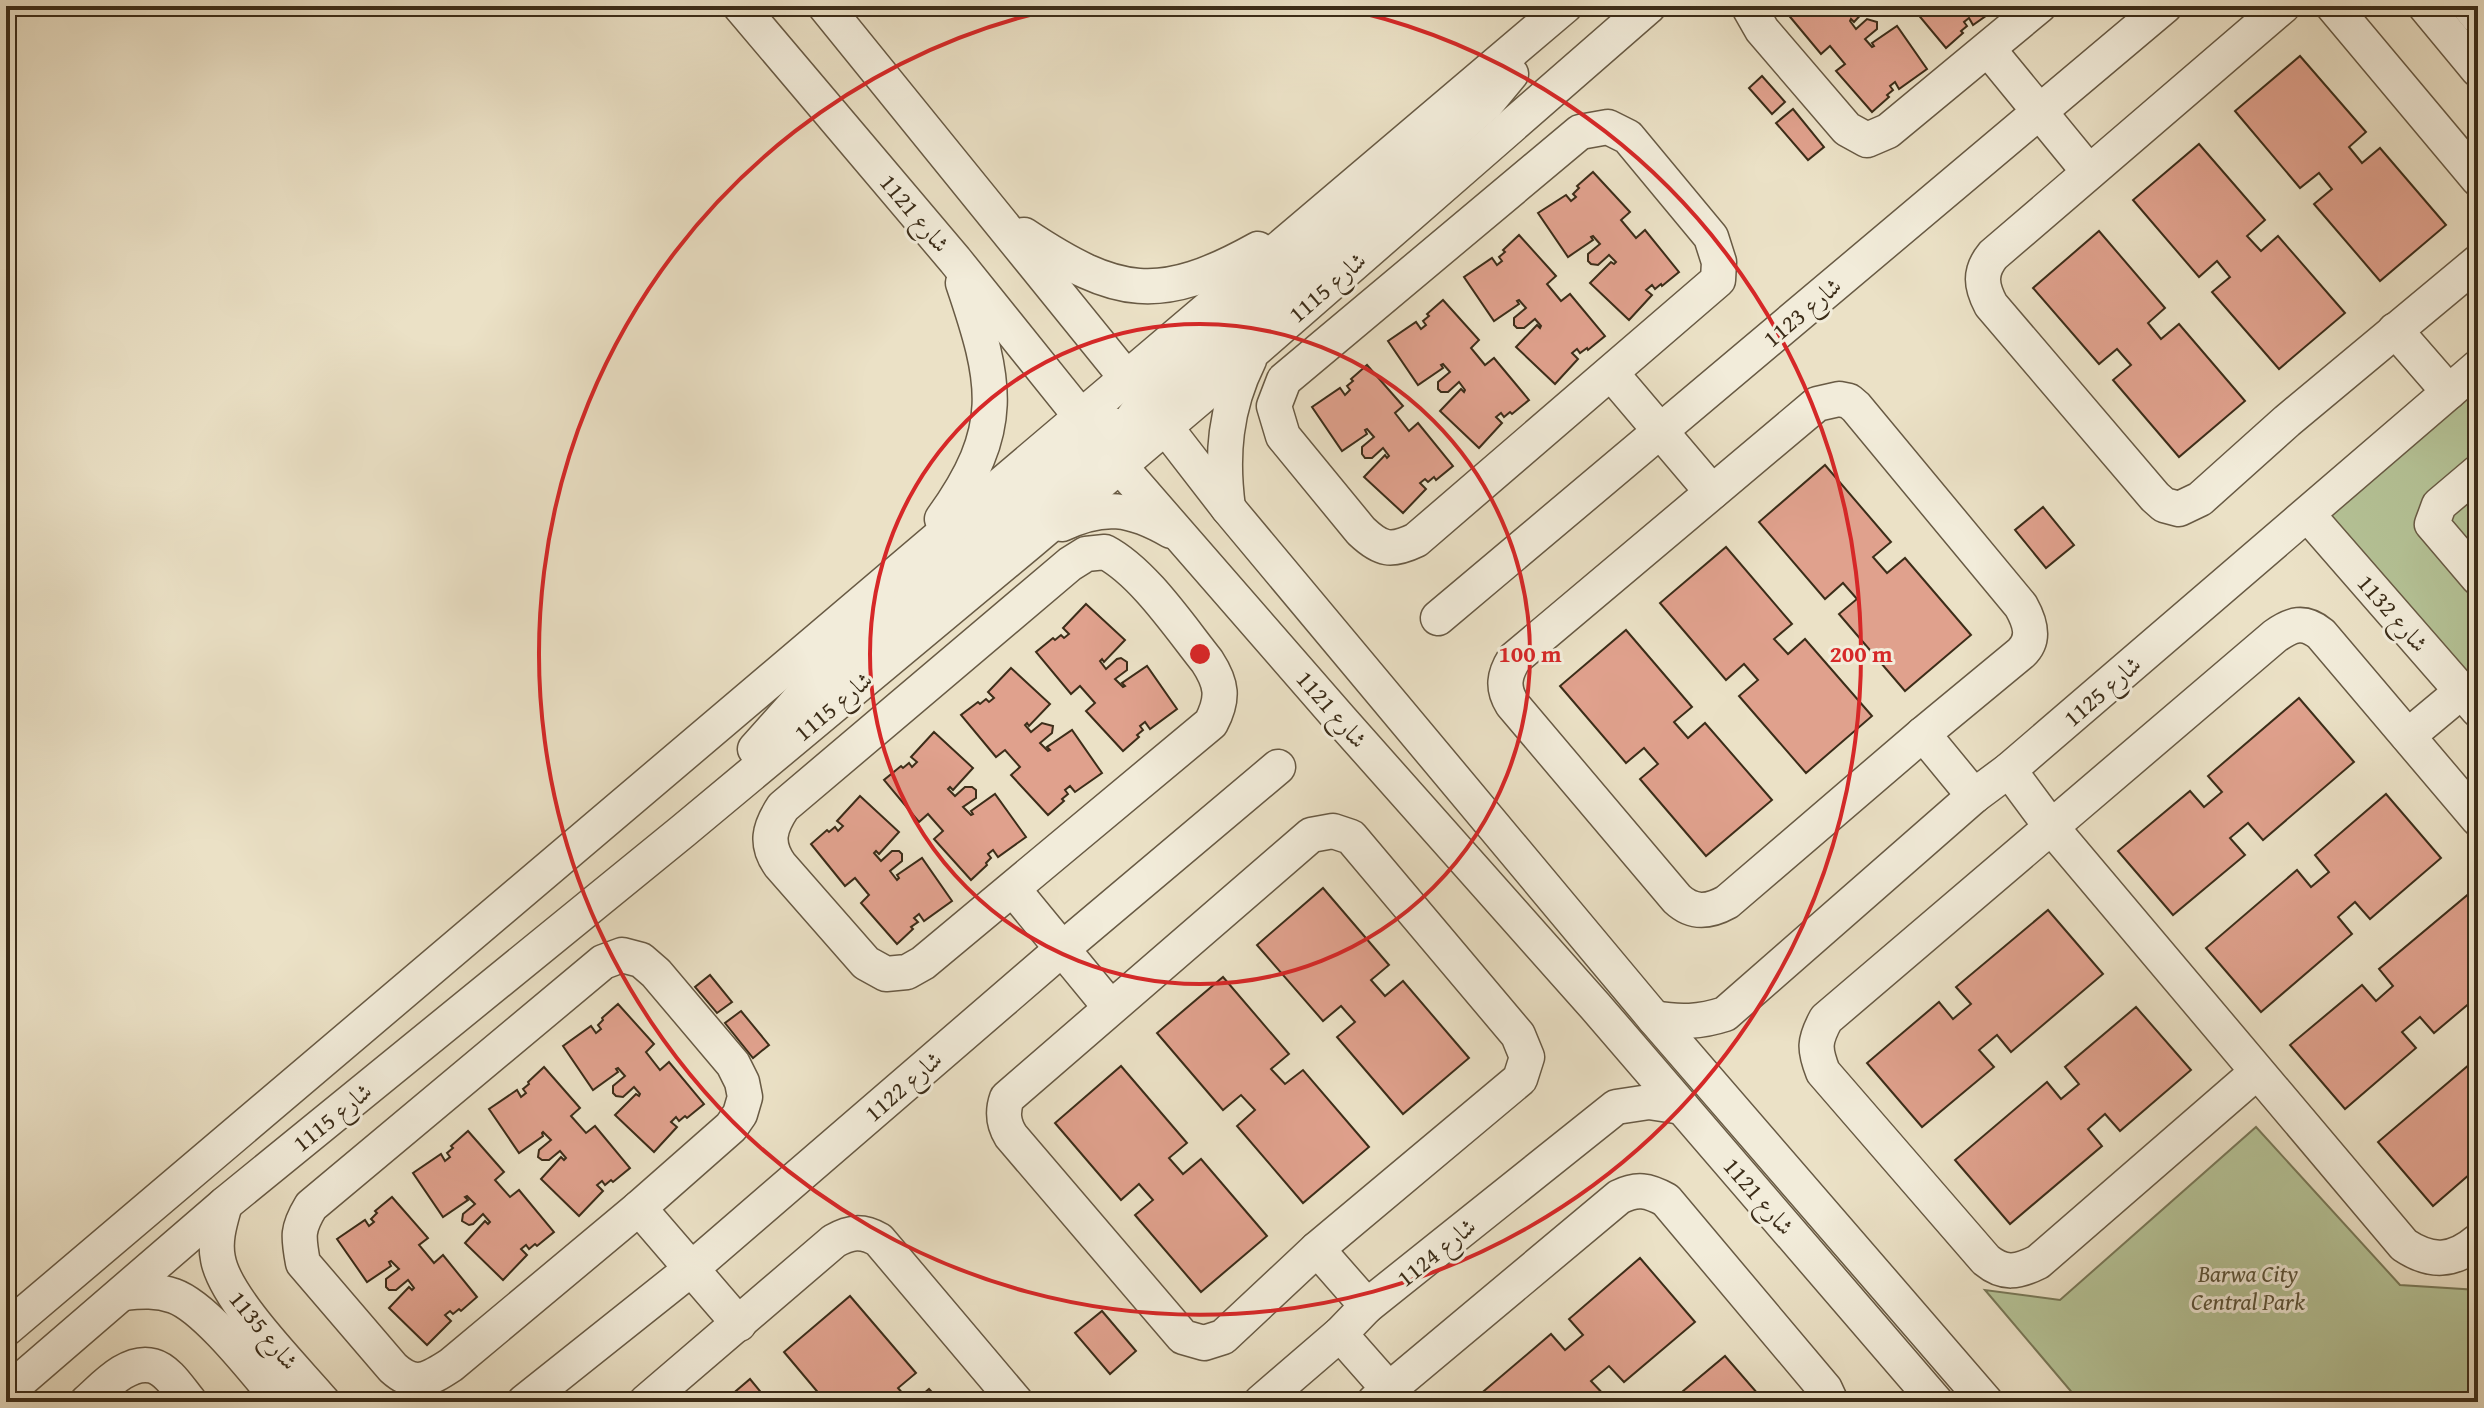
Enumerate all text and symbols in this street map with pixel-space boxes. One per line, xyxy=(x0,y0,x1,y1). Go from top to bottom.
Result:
street label: شارع 1121 xyxy=(869,166,958,262)
street label: شارع 1115 xyxy=(1280,243,1376,333)
street label: شارع 1123 xyxy=(1755,269,1851,358)
street label: شارع 1132 xyxy=(2347,566,2437,662)
text: 100 m xyxy=(1498,636,1562,671)
text: 200 m xyxy=(1829,636,1893,671)
centre of rings xyxy=(1186,640,1214,668)
street label: شارع 1125 xyxy=(2055,647,2151,737)
street label: شارع 1121 xyxy=(1286,662,1376,758)
street label: شارع 1115 xyxy=(786,663,882,752)
street label: شارع 1122 xyxy=(856,1042,952,1132)
street label: شارع 1115 xyxy=(285,1074,381,1162)
street label: شارع 1121 xyxy=(1713,1149,1803,1245)
street label: شارع 1124 xyxy=(1389,1209,1485,1297)
park label: Barwa City Central Park xyxy=(2191,1256,2305,1319)
street label: شارع 1135 xyxy=(219,1283,307,1379)

